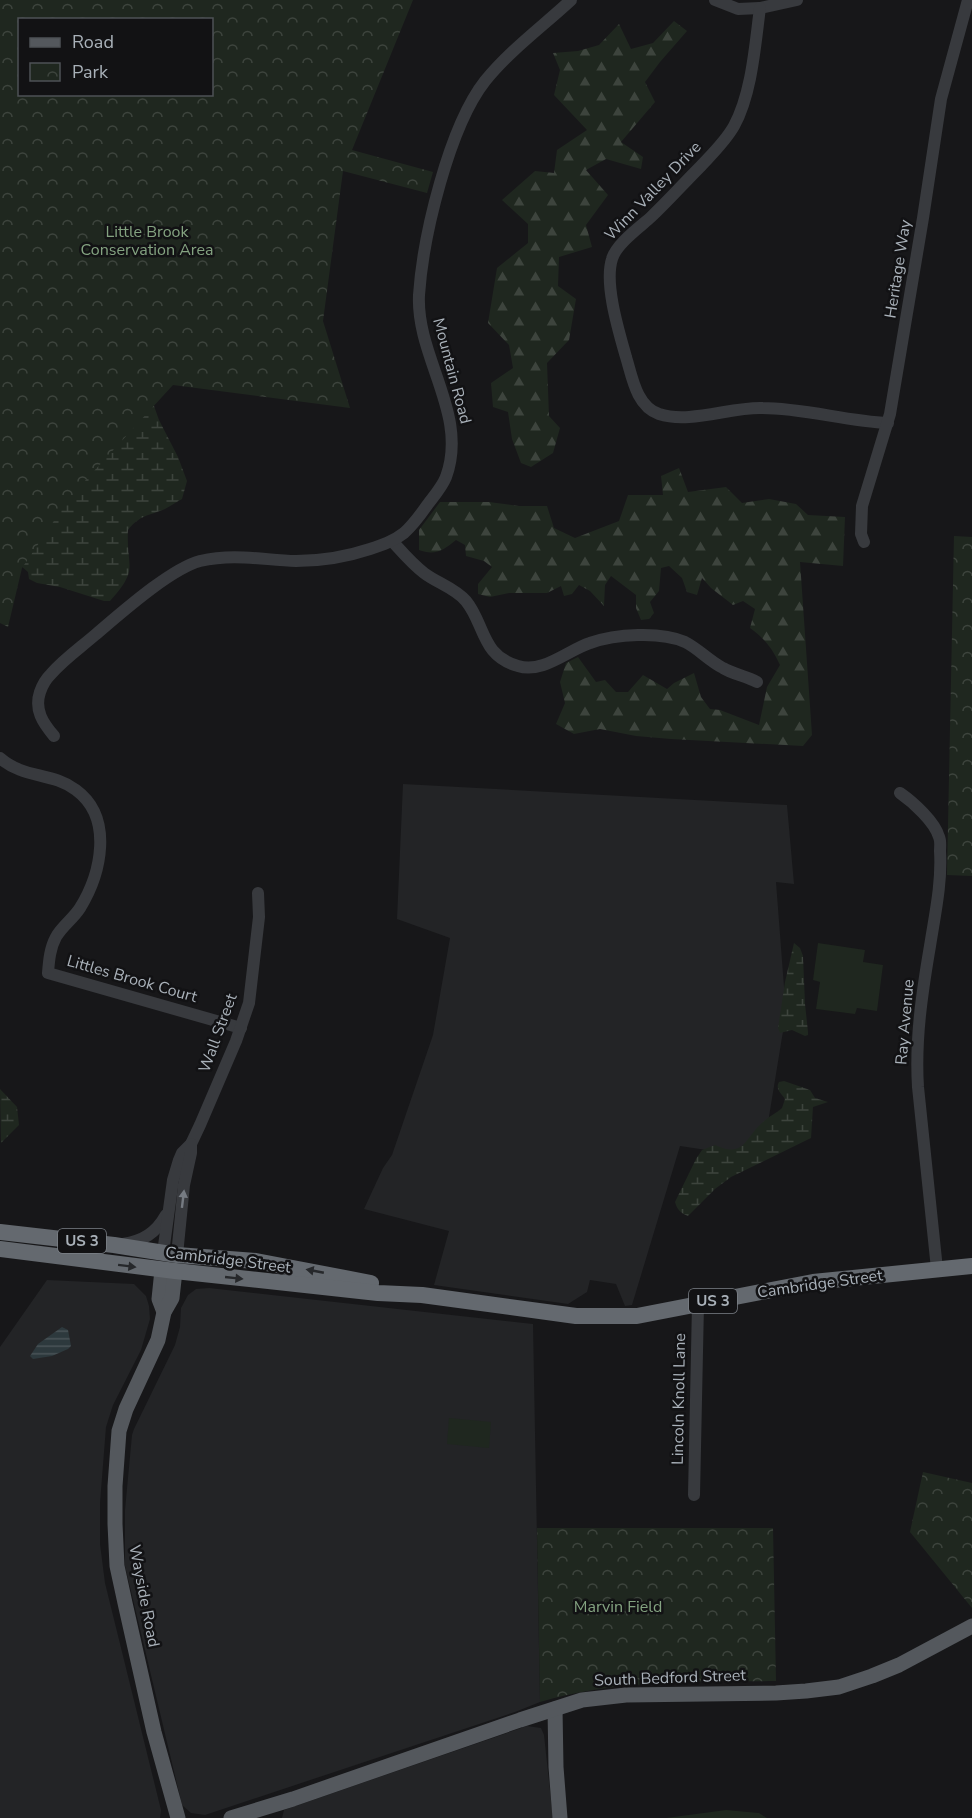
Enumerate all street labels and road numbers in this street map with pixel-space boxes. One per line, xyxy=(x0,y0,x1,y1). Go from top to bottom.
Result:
street label: Winn Valley Drive xyxy=(600,136,706,246)
street label: Heritage Way xyxy=(879,217,917,320)
street label: Mountain Road xyxy=(427,316,477,426)
street label: Littles Brook Court xyxy=(64,950,200,1008)
street label: Ray Avenue xyxy=(890,978,920,1066)
street label: Wall Street xyxy=(194,990,243,1075)
road number: US 3 xyxy=(58,1229,106,1253)
street label: Cambridge Street xyxy=(164,1241,292,1279)
street label: Cambridge Street xyxy=(756,1264,885,1304)
road number: US 3 xyxy=(689,1289,737,1313)
street label: Lincoln Knoll Lane xyxy=(667,1333,691,1465)
street label: Wayside Road xyxy=(123,1543,165,1649)
street label: South Bedford Street xyxy=(594,1664,747,1692)

